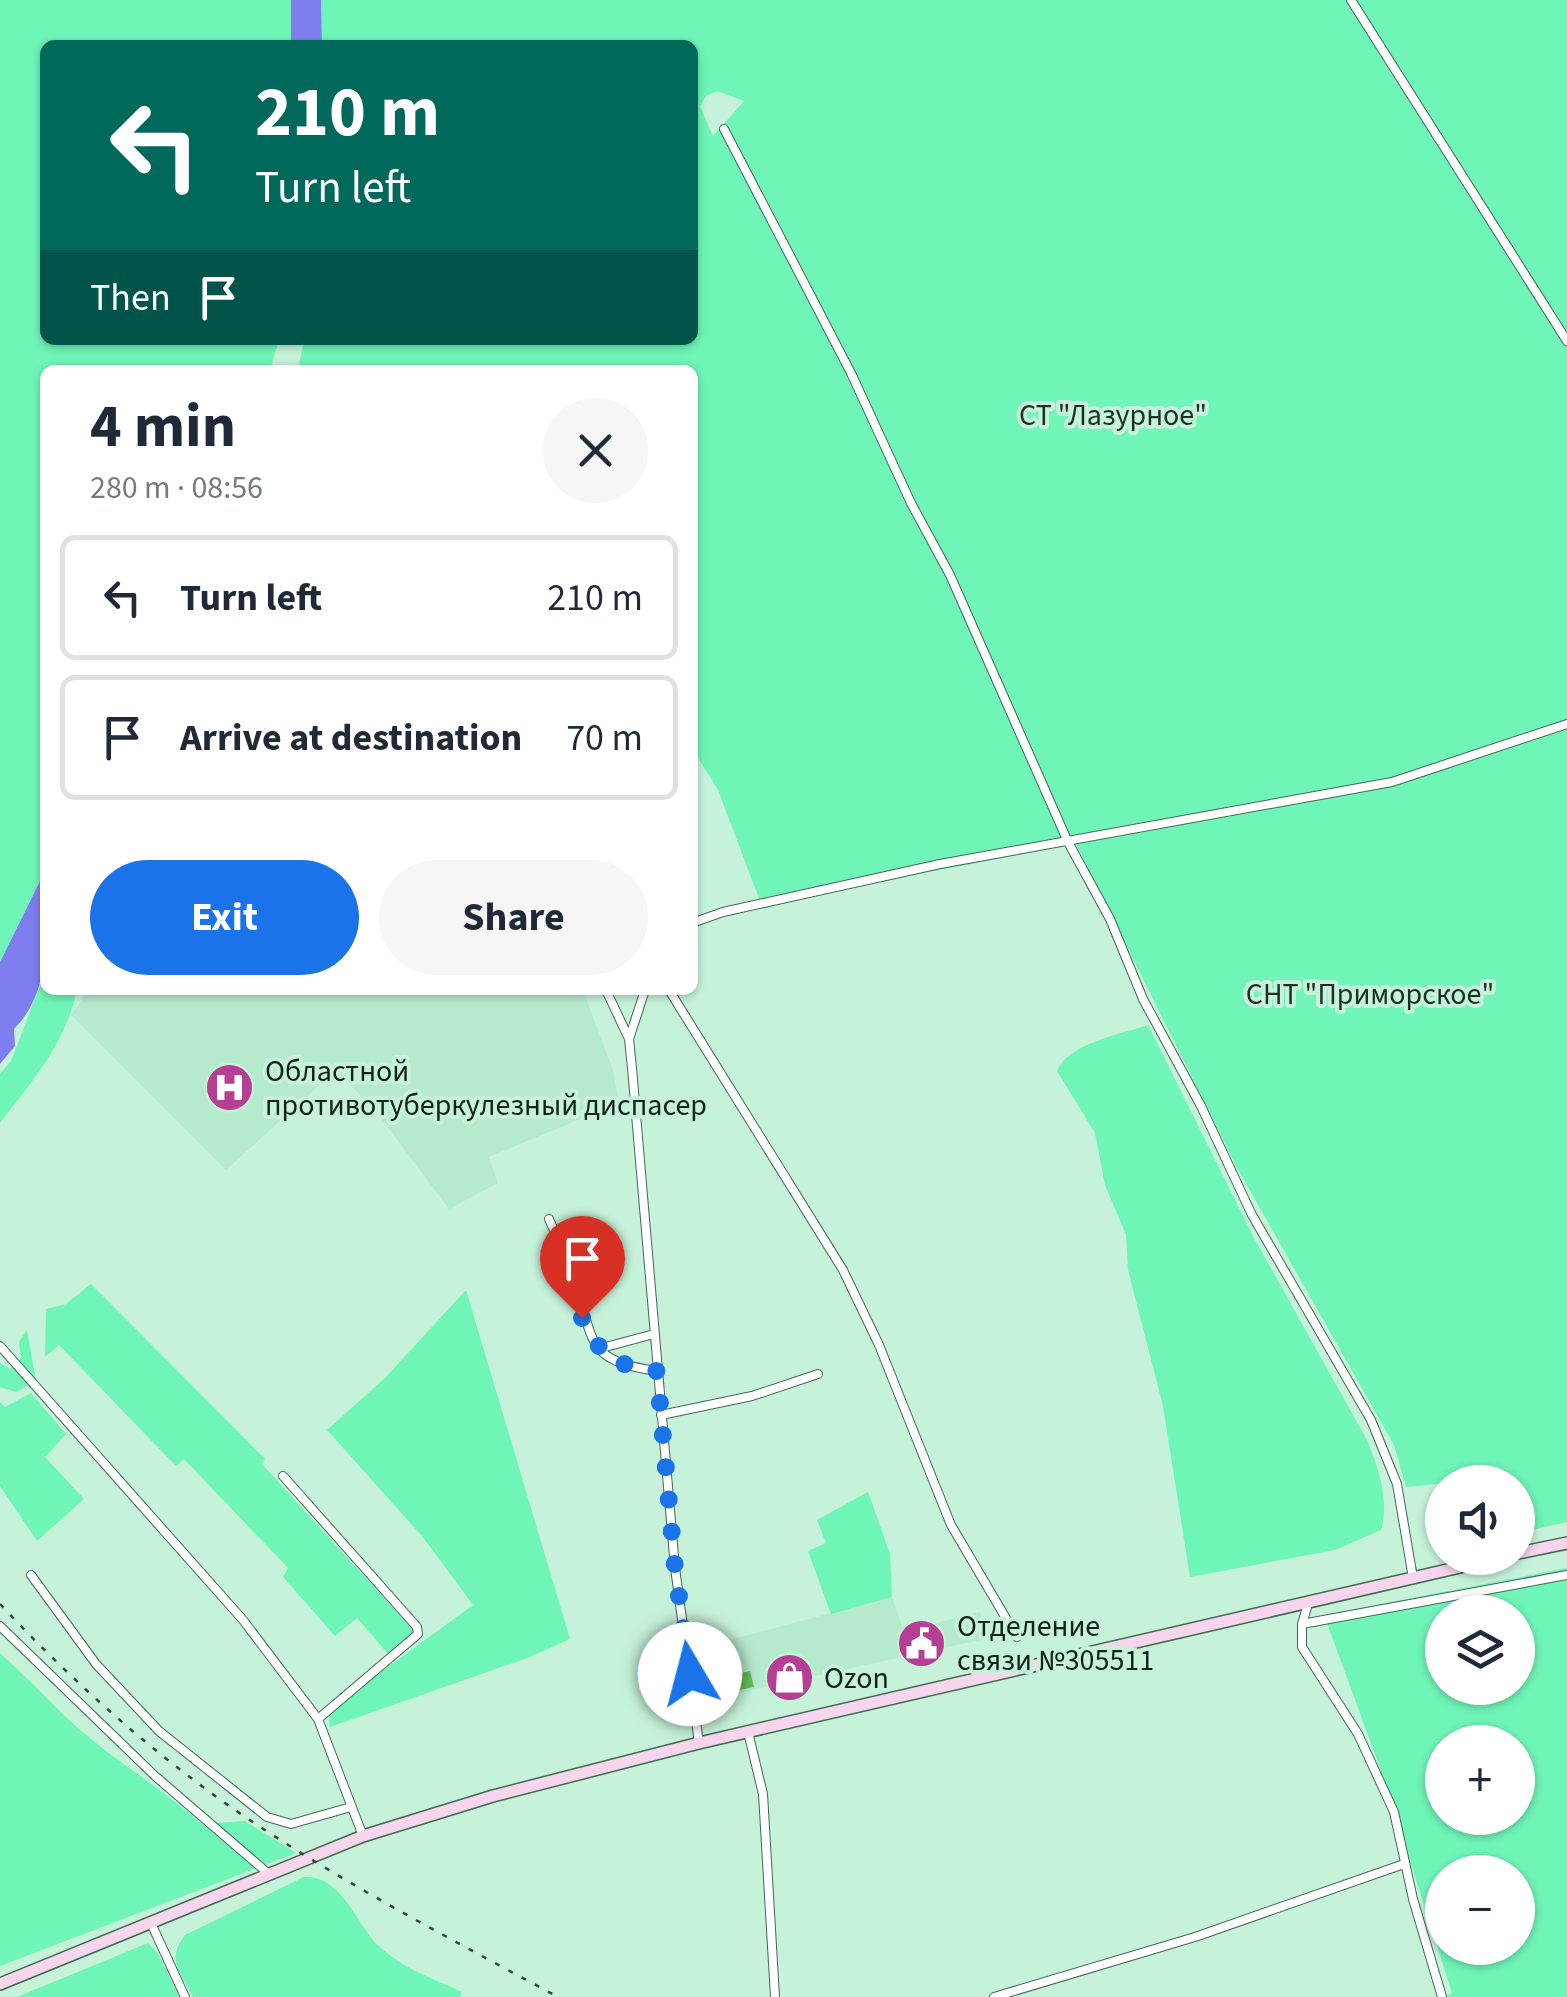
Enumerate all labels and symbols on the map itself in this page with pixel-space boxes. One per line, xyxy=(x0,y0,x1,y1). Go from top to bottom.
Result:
park label: СТ "Лазурное" xyxy=(1019,394,1207,437)
park label: СНТ "Приморское" xyxy=(1246,973,1494,1016)
place label: Областной противотуберкулезный диспасер xyxy=(265,1050,707,1127)
hospital icon: Областной противотуберкулезный диспасер xyxy=(204,1062,256,1114)
pin xyxy=(540,1216,625,1319)
place label: Отделение связи №305511 xyxy=(957,1605,1154,1682)
public building icon: Отделение связи №305511 xyxy=(896,1617,948,1669)
position arrow xyxy=(638,1622,742,1726)
shop icon: Ozon xyxy=(763,1652,815,1704)
place label: Ozon xyxy=(824,1657,889,1700)

